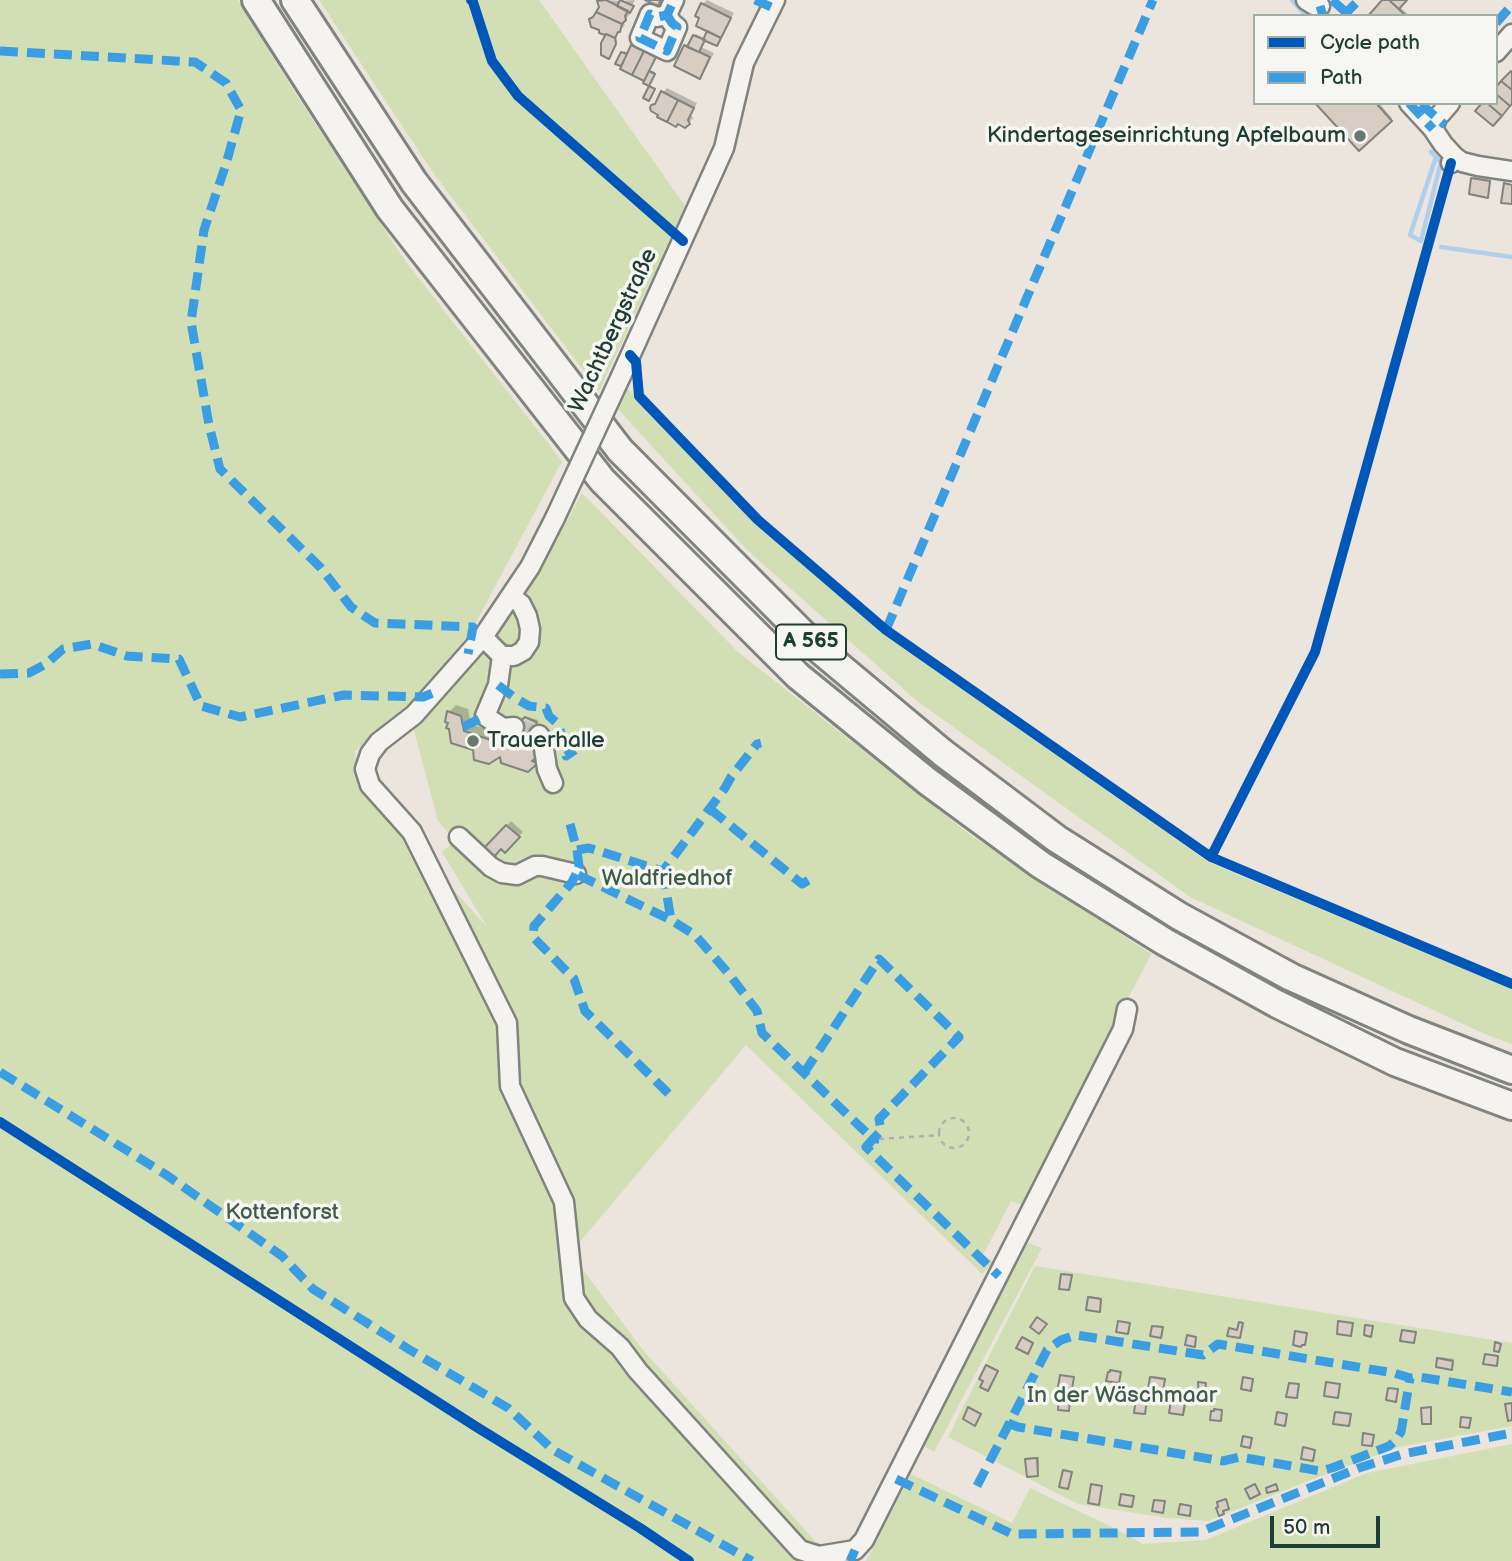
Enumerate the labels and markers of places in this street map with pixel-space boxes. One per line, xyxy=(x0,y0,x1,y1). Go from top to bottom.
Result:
place label: Kindertageseinrichtung Apfelbaum xyxy=(987,122,1346,150)
marker: Kindertageseinrichtung Apfelbaum xyxy=(1352,128,1368,144)
place label: Trauerhalle xyxy=(487,727,605,755)
marker: Trauerhalle xyxy=(465,733,481,749)

